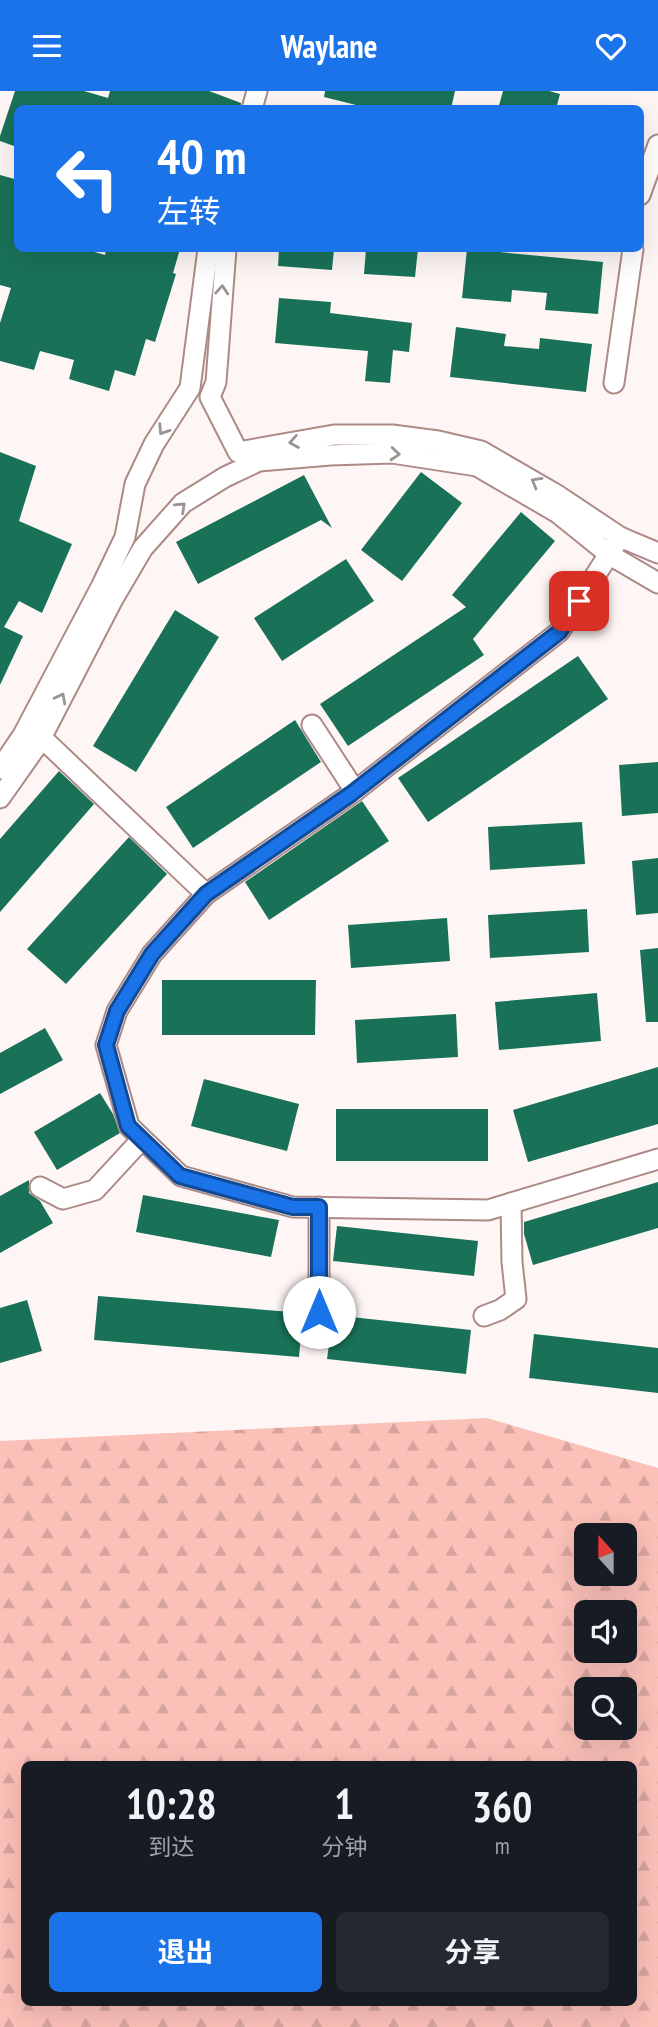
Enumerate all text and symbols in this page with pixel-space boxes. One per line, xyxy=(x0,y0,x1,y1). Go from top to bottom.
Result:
text: Waylane xyxy=(281,25,377,67)
icon: menu xyxy=(28,27,66,65)
icon: heart xyxy=(592,27,630,65)
text: 40 m xyxy=(157,124,246,188)
icon: left xyxy=(42,133,133,224)
text: 左转 xyxy=(157,190,221,232)
one-way arrow xyxy=(214,284,229,295)
one-way arrow xyxy=(158,422,171,435)
one-way arrow xyxy=(288,434,300,449)
one-way arrow xyxy=(390,447,401,462)
one-way arrow xyxy=(530,478,543,491)
one-way arrow xyxy=(173,503,186,515)
pin xyxy=(549,571,609,631)
icon: arrive xyxy=(560,582,598,620)
one-way arrow xyxy=(53,693,66,705)
position arrow xyxy=(282,1275,356,1349)
north arrow xyxy=(574,1523,637,1585)
map controls xyxy=(574,1523,637,1740)
button: sound xyxy=(574,1600,637,1663)
button: search xyxy=(574,1677,637,1740)
text: 10:28 xyxy=(126,1776,217,1831)
text: 1 xyxy=(334,1776,354,1831)
text: 360 xyxy=(472,1779,532,1834)
text: m xyxy=(495,1831,510,1860)
text: 到达 xyxy=(148,1832,194,1861)
text: 分钟 xyxy=(321,1832,367,1861)
button: 退出 xyxy=(49,1912,322,1992)
button: 分享 xyxy=(336,1912,609,1992)

